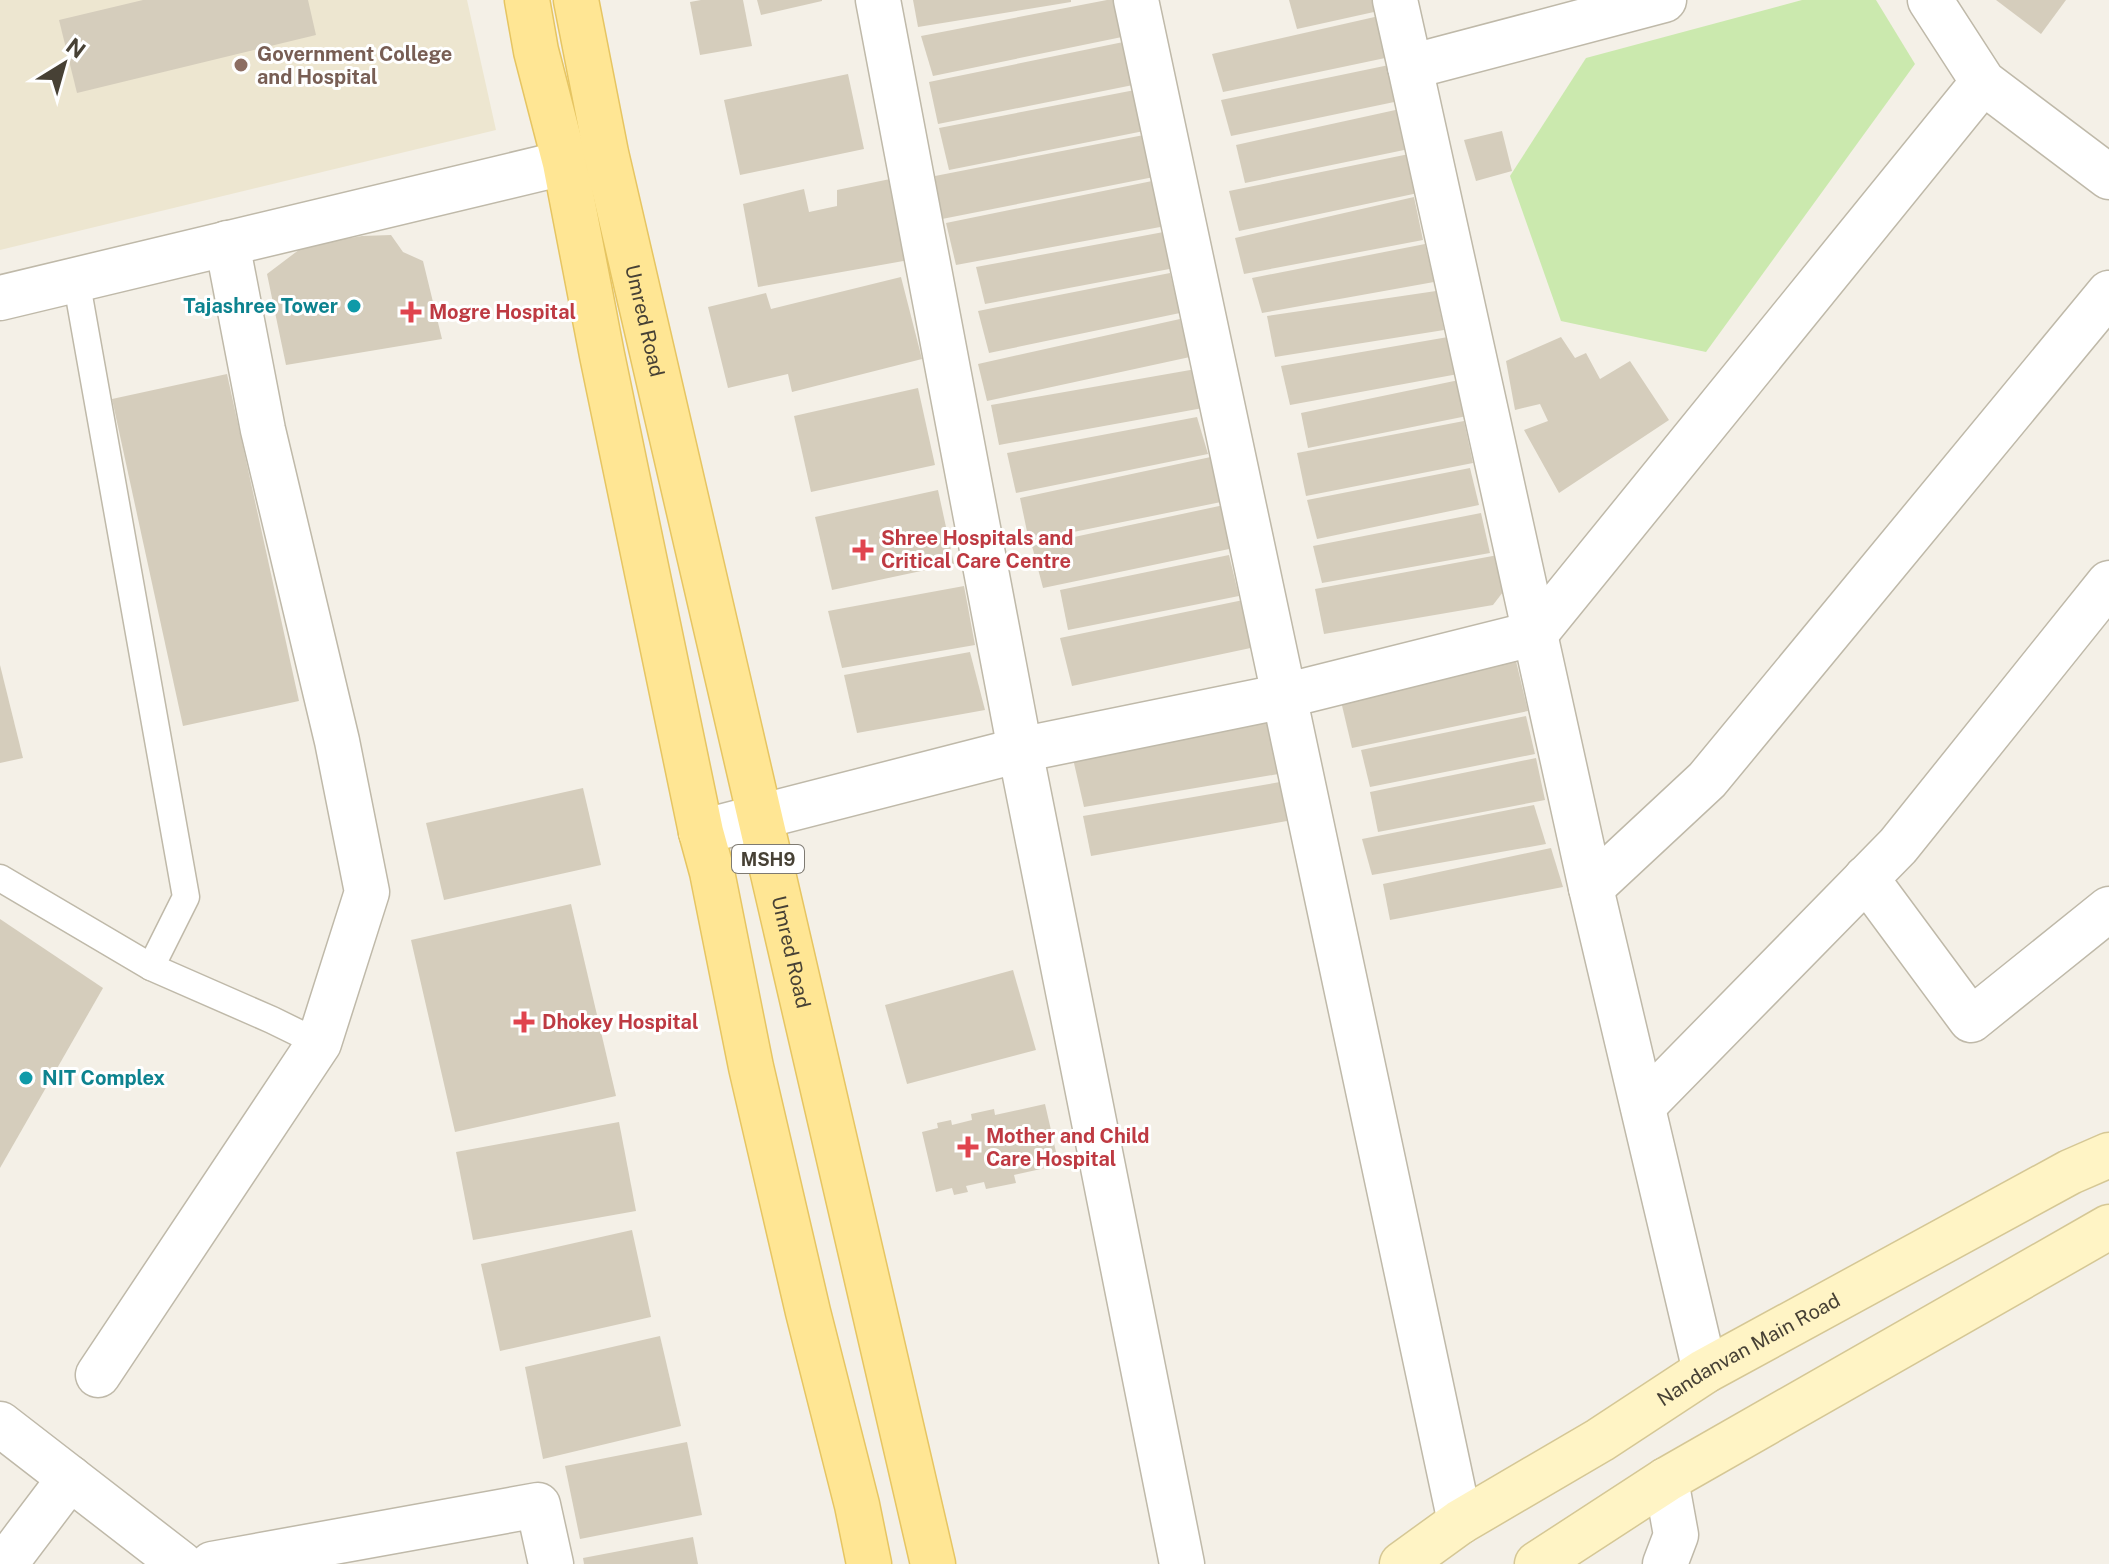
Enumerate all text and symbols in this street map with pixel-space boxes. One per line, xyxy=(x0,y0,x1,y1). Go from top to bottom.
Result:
north arrow xyxy=(24,24,104,104)
text: N xyxy=(61,32,91,64)
place label: Government College and Hospital xyxy=(257,42,452,89)
marker: Government College and Hospital xyxy=(232,56,250,74)
street label: Umred Road xyxy=(620,262,669,379)
place label: Tajashree Tower xyxy=(183,294,338,318)
marker: Tajashree Tower xyxy=(345,297,363,315)
place label: Mogre Hospital xyxy=(429,300,576,324)
marker: Mogre Hospital xyxy=(400,301,422,323)
place label: Shree Hospitals and Critical Care Centre xyxy=(881,526,1073,573)
marker: Shree Hospitals and Critical Care Centre xyxy=(852,539,874,561)
road number: MSH9 xyxy=(732,845,804,873)
street label: Umred Road xyxy=(767,893,816,1010)
place label: Dhokey Hospital xyxy=(542,1010,699,1034)
marker: Dhokey Hospital xyxy=(513,1011,535,1033)
place label: NIT Complex xyxy=(42,1066,165,1090)
marker: NIT Complex xyxy=(17,1069,35,1087)
place label: Mother and Child Care Hospital xyxy=(986,1124,1149,1171)
marker: Mother and Child Care Hospital xyxy=(957,1136,979,1158)
street label: Nandanvan Main Road xyxy=(1653,1288,1844,1411)

